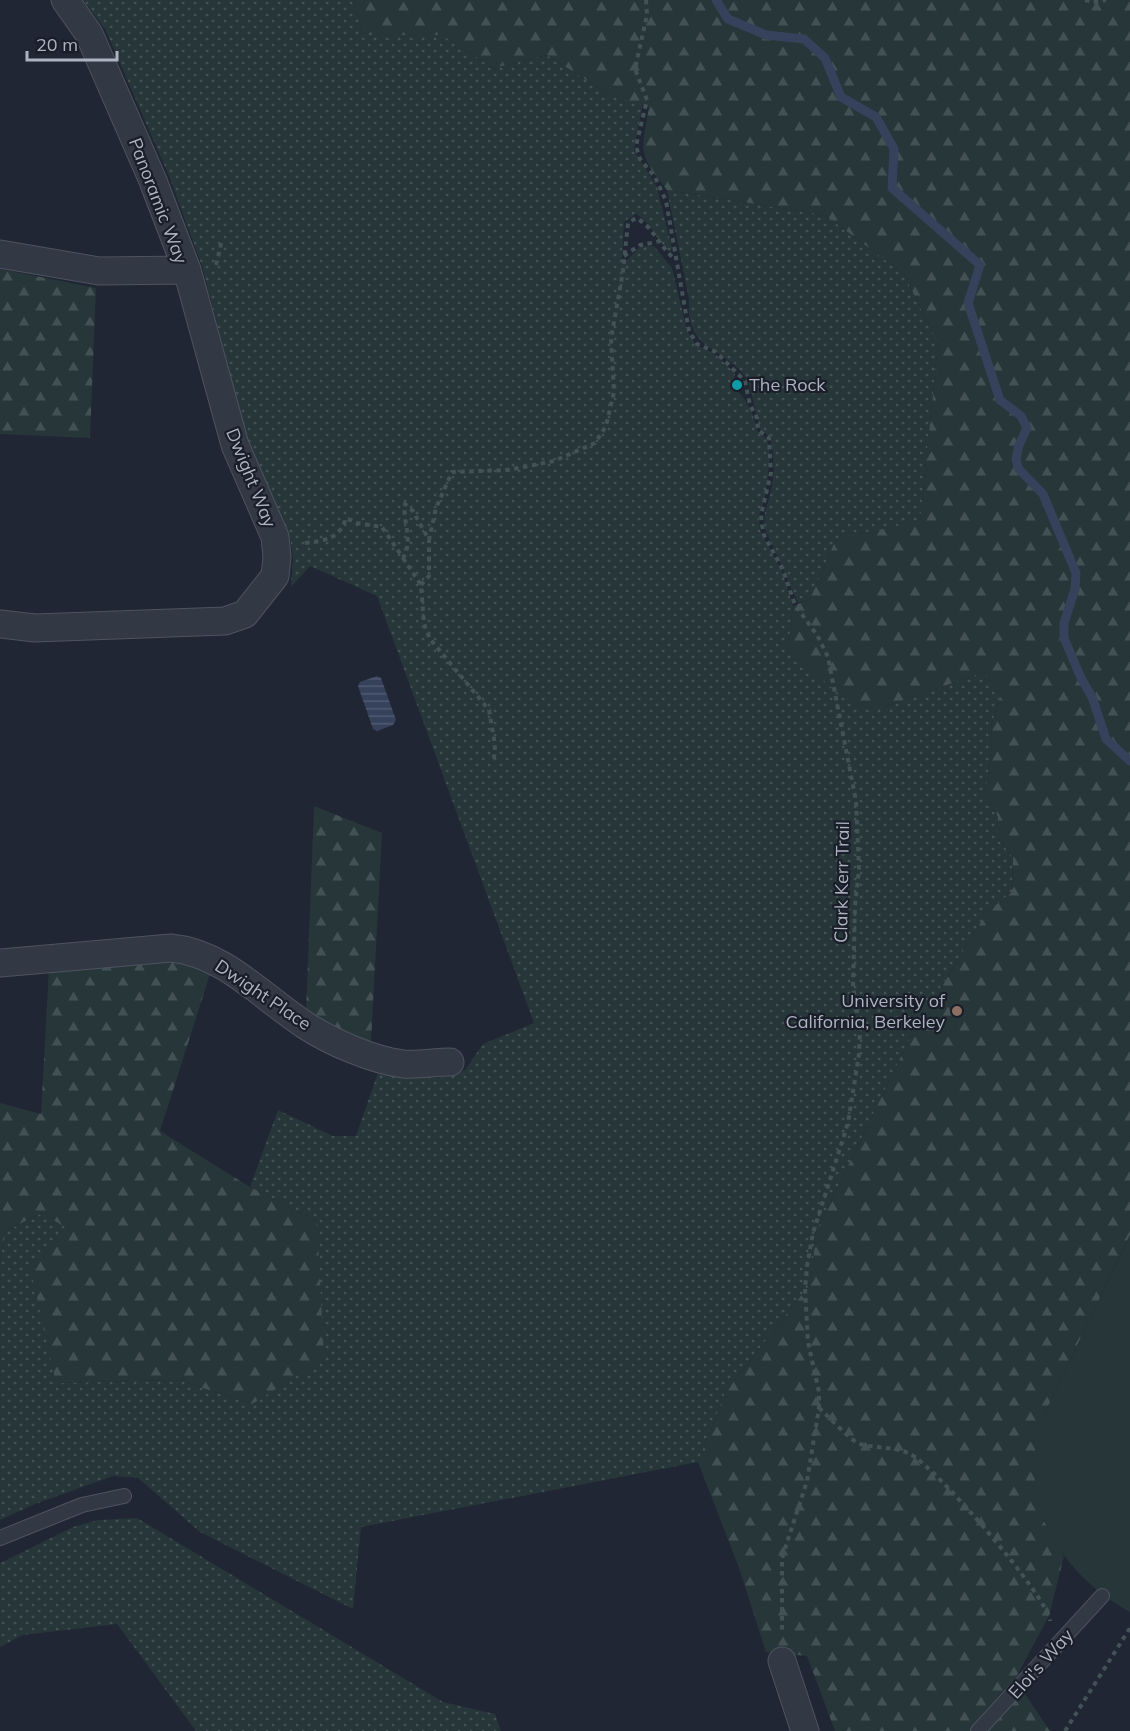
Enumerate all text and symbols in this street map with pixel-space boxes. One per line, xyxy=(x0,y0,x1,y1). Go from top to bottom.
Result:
scale bar xyxy=(27,24,117,62)
text: 20 m xyxy=(36,33,78,56)
street label: Panoramic Way xyxy=(124,135,193,267)
place label: The Rock xyxy=(749,373,826,396)
marker: The Rock xyxy=(730,378,744,392)
street label: Dwight Way xyxy=(221,425,282,531)
street label: Clark Kerr Trail xyxy=(829,821,854,943)
street label: Dwight Place xyxy=(211,954,316,1035)
place label: University of California, Berkeley xyxy=(786,989,946,1033)
marker: University of California, Berkeley xyxy=(950,1004,964,1018)
street label: Eloi's Way xyxy=(1003,1624,1078,1703)

